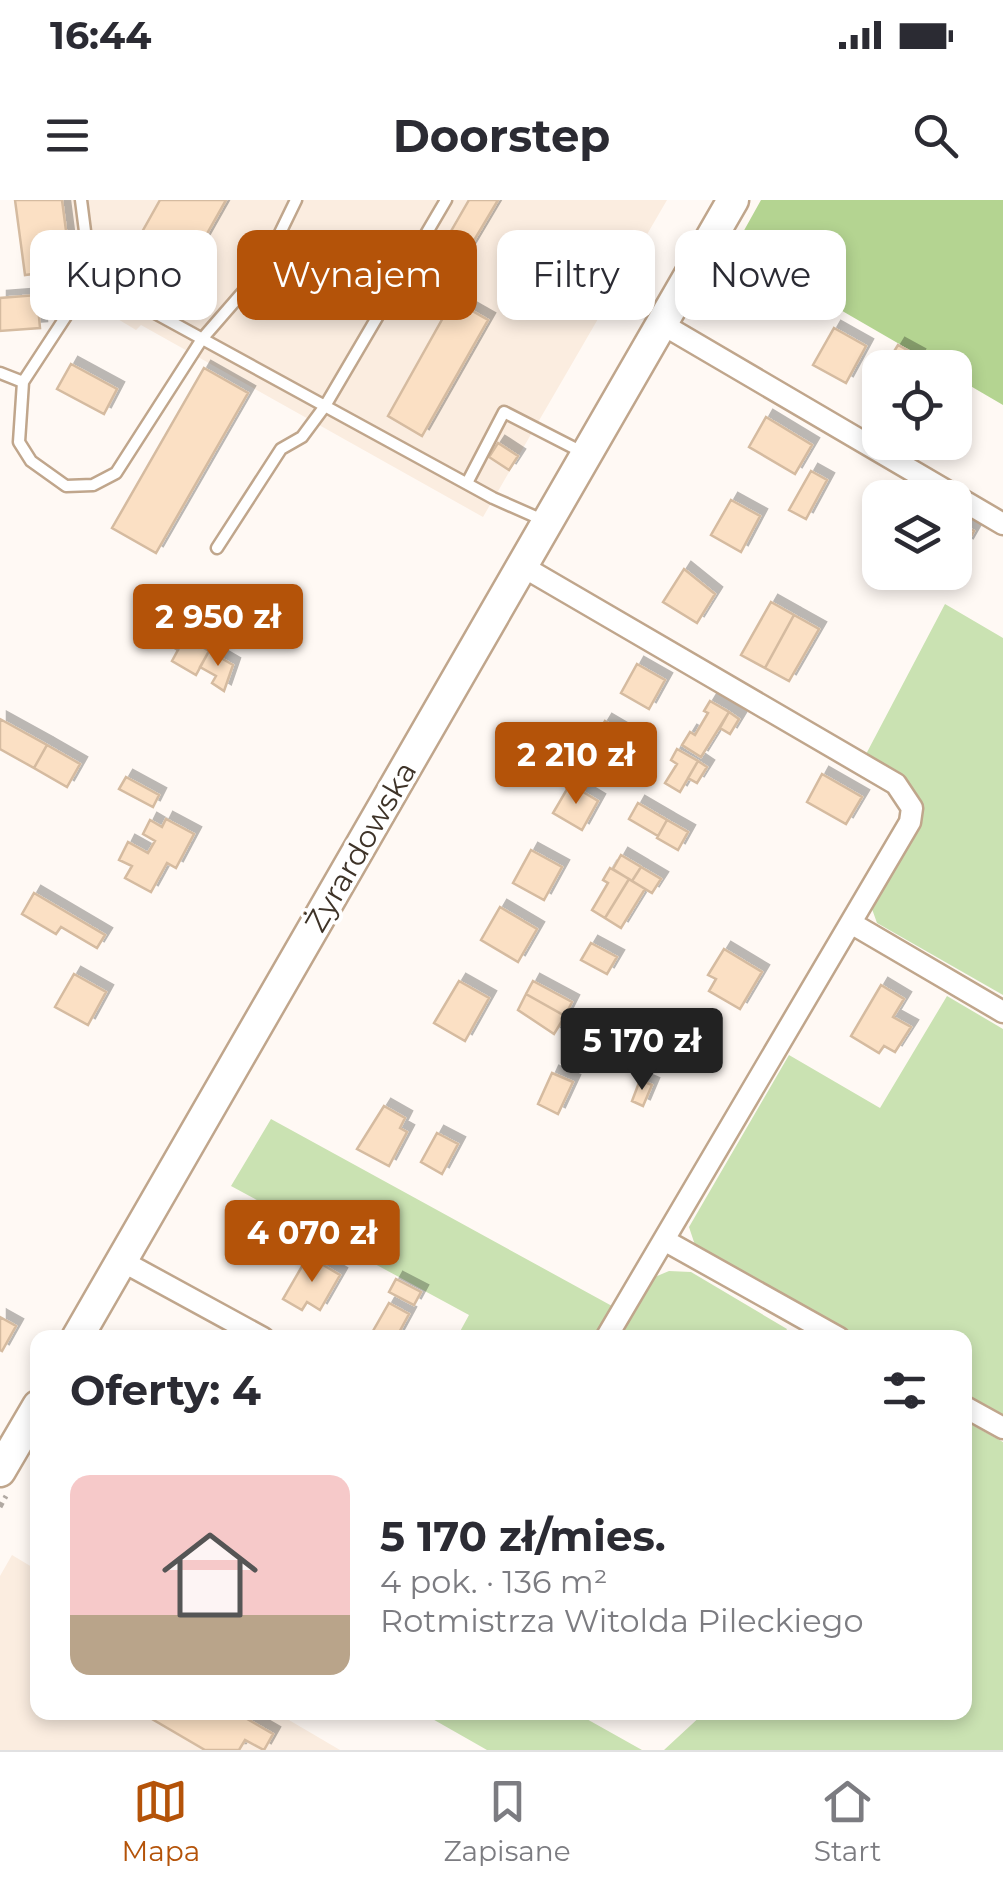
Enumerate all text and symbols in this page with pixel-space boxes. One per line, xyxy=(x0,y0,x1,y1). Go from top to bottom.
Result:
text: 16:44 xyxy=(50,12,151,59)
icon: menu xyxy=(40,108,95,163)
text: Doorstep xyxy=(393,108,610,163)
icon: search xyxy=(908,108,963,163)
chip: Kupno xyxy=(30,230,217,320)
chip: Wynajem xyxy=(237,230,477,320)
chip: Filtry xyxy=(497,230,655,320)
chip: Nowe xyxy=(675,230,846,320)
map controls xyxy=(862,350,972,590)
button: locate xyxy=(862,350,972,460)
button: layers xyxy=(862,480,972,590)
pin: 2 950 zł xyxy=(115,584,321,669)
text: 2 950 zł xyxy=(155,597,281,636)
pin: 2 210 zł xyxy=(473,722,679,807)
text: 2 210 zł xyxy=(517,735,635,774)
street label: Żyrardowska xyxy=(297,755,424,939)
pin: 5 170 zł xyxy=(539,1008,745,1093)
text: 5 170 zł xyxy=(583,1021,701,1060)
pin: 4 070 zł xyxy=(209,1200,415,1285)
text: 4 070 zł xyxy=(247,1213,377,1252)
icon: filters xyxy=(877,1363,932,1418)
text: Oferty: 4 xyxy=(70,1364,261,1416)
text: 5 170 zł/mies. xyxy=(380,1510,666,1562)
icon: home xyxy=(150,1515,270,1635)
text: 4 pok. · 136 m² xyxy=(380,1562,608,1601)
text: Rotmistrza Witolda Pileckiego xyxy=(380,1601,864,1640)
tab: Mapa xyxy=(122,1774,200,1868)
tab: Zapisane xyxy=(443,1774,571,1868)
tab: Start xyxy=(814,1774,881,1868)

